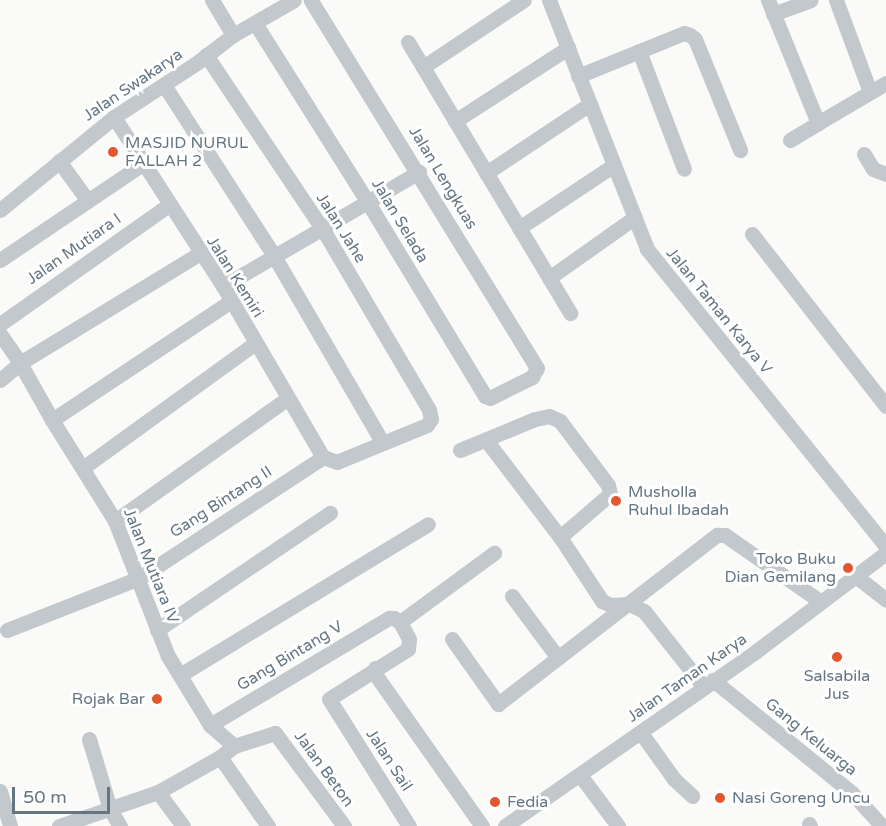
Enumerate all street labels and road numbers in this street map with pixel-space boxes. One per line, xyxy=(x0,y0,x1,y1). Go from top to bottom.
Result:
street label: Jalan Swakarya xyxy=(80,45,186,125)
street label: Jalan Lengkuas xyxy=(405,123,481,233)
street label: Jalan Selada xyxy=(367,176,433,266)
street label: Jalan Jahe xyxy=(312,190,370,266)
street label: Jalan Mutiara I xyxy=(23,209,125,289)
street label: Jalan Kemiri xyxy=(203,233,267,321)
street label: Jalan Taman Karya V xyxy=(662,244,776,378)
street label: Gang Bintang II xyxy=(166,462,276,542)
street label: Jalan Mutiara IV xyxy=(119,506,183,626)
street label: Gang Bintang V xyxy=(234,617,346,695)
street label: Jalan Taman Karya xyxy=(623,629,751,727)
street label: Gang Keluarga xyxy=(761,694,861,780)
street label: Jalan Sail xyxy=(362,725,416,795)
street label: Jalan Beton xyxy=(290,727,358,811)

